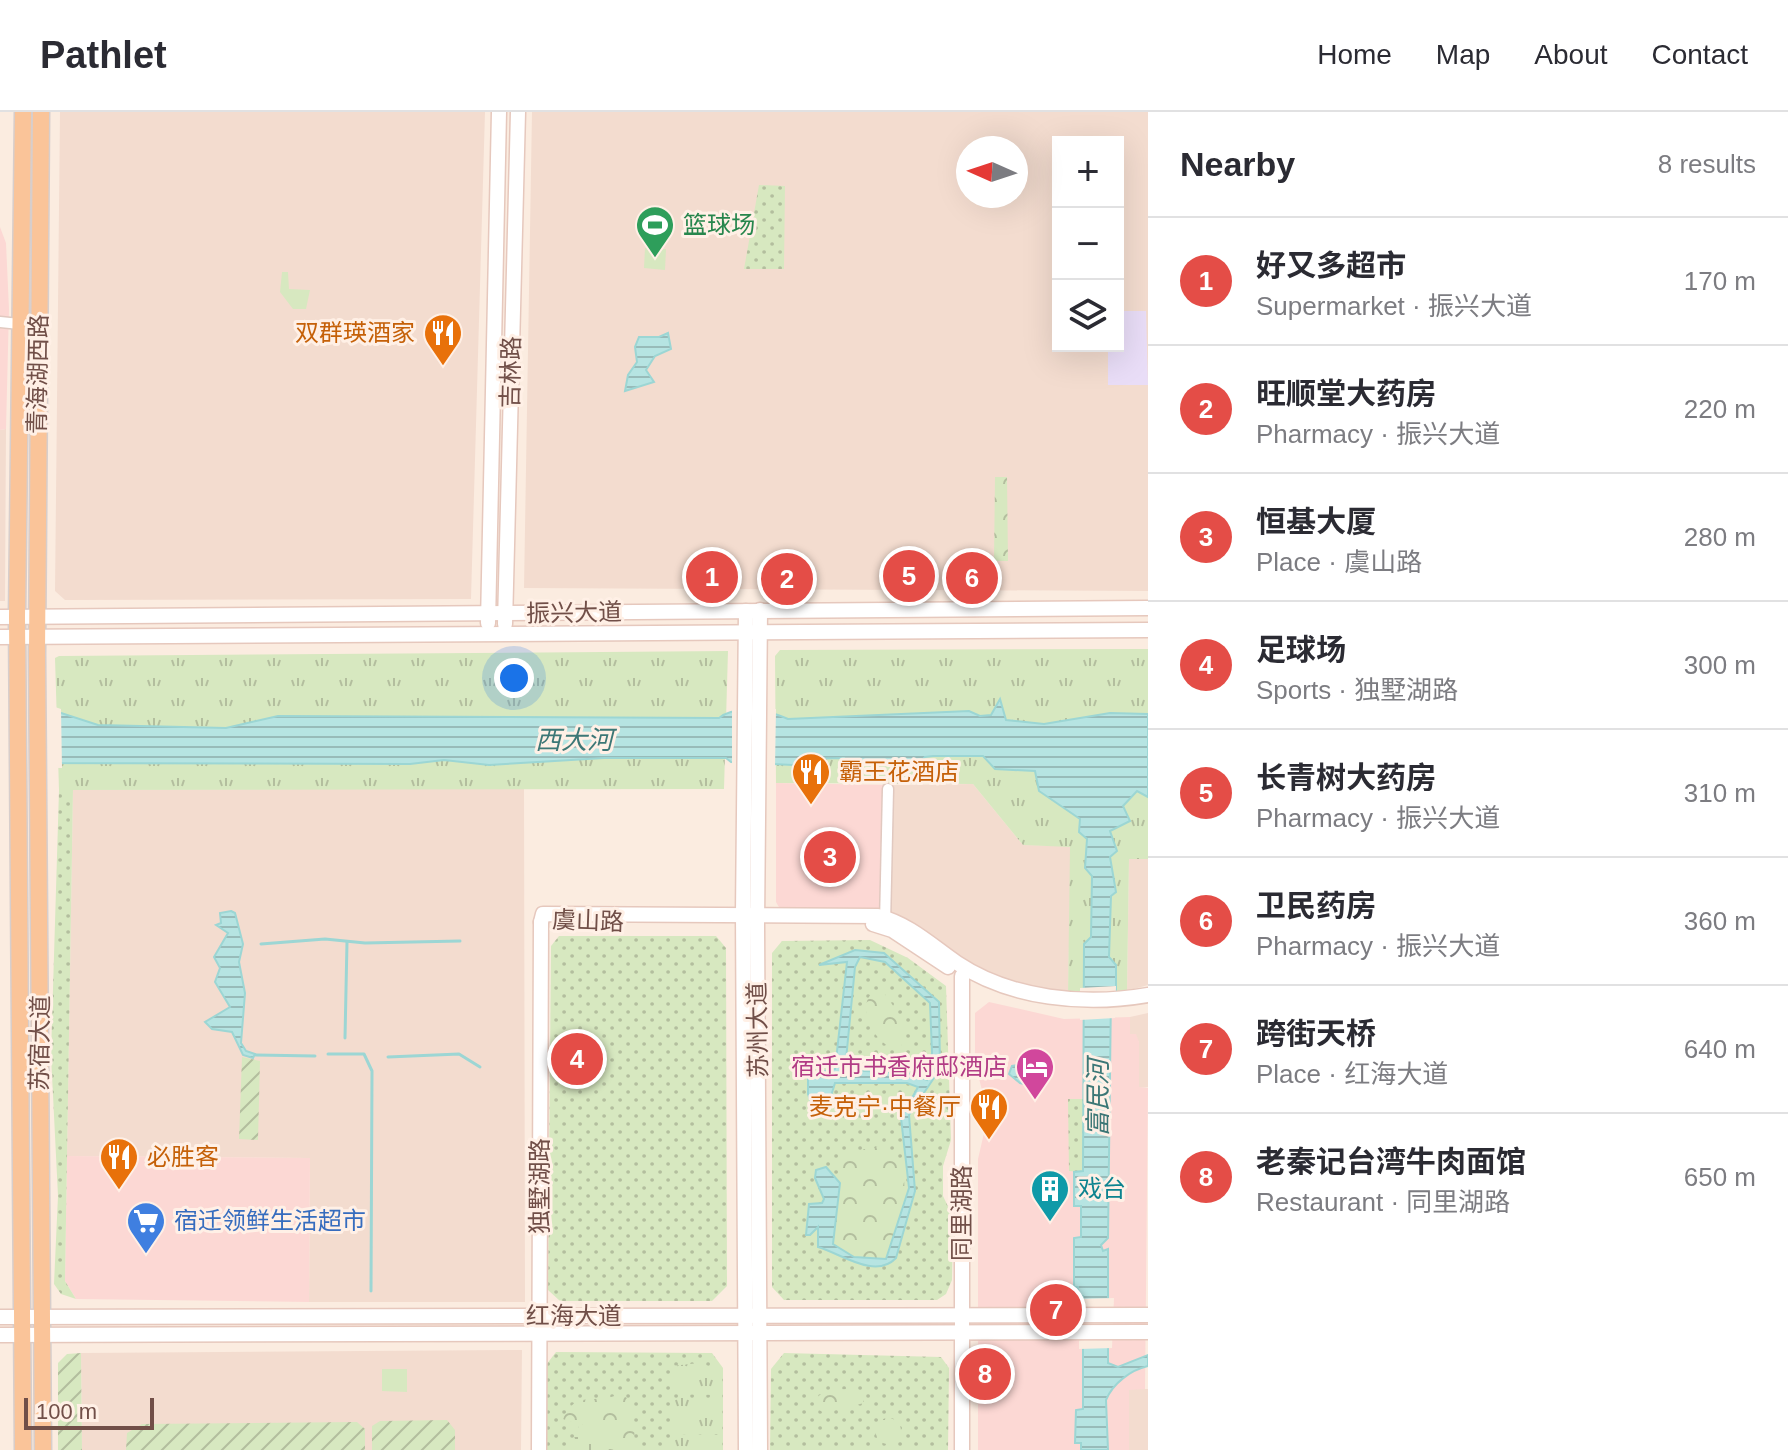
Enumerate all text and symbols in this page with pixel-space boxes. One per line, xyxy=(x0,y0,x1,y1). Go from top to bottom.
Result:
text: Pathlet xyxy=(40,34,167,76)
text: Home xyxy=(1317,39,1392,70)
text: Map xyxy=(1436,39,1490,70)
text: About xyxy=(1534,39,1608,70)
text: Contact xyxy=(1652,39,1748,70)
north arrow xyxy=(956,136,1028,208)
map controls xyxy=(1052,136,1124,352)
button: + xyxy=(1052,136,1124,208)
text: Nearby xyxy=(1180,145,1295,183)
text: 8 results xyxy=(1658,149,1756,179)
sports icon: 篮球场 xyxy=(634,204,676,259)
button: − xyxy=(1052,208,1124,280)
place label: 篮球场 xyxy=(683,211,755,238)
text: 好又多超市 xyxy=(1256,249,1406,282)
text: 1 xyxy=(1199,266,1213,296)
text: 170 m xyxy=(1684,266,1756,296)
button: layers xyxy=(1052,280,1124,352)
text: Supermarket · 振兴大道 xyxy=(1256,291,1532,321)
restaurant icon: 双群瑛酒家 xyxy=(422,312,464,367)
street label: 青海湖西路 xyxy=(23,314,52,434)
place label: 双群瑛酒家 xyxy=(295,319,415,346)
street label: 吉林路 xyxy=(496,336,525,408)
text: 旺顺堂大药房 xyxy=(1256,377,1436,410)
text: 2 xyxy=(1199,394,1213,424)
text: 220 m xyxy=(1684,394,1756,424)
text: Pharmacy · 振兴大道 xyxy=(1256,419,1500,449)
text: 恒基大厦 xyxy=(1256,505,1376,538)
text: 3 xyxy=(1199,522,1213,552)
text: 280 m xyxy=(1684,522,1756,552)
pin: 5 xyxy=(883,546,935,606)
pin: 1 xyxy=(686,547,738,607)
text: Place · 虞山路 xyxy=(1256,547,1422,577)
pin: 6 xyxy=(946,548,998,608)
pin: 2 xyxy=(761,549,813,609)
street label: 振兴大道 xyxy=(526,598,622,627)
text: 足球场 xyxy=(1256,633,1346,666)
text: 4 xyxy=(1199,650,1213,680)
text: 300 m xyxy=(1684,650,1756,680)
your location xyxy=(494,658,534,698)
text: Sports · 独墅湖路 xyxy=(1256,675,1458,705)
water label: 西大河 xyxy=(535,725,618,755)
restaurant icon: 霸王花酒店 xyxy=(790,751,832,806)
place label: 霸王花酒店 xyxy=(839,758,959,785)
text: 长青树大药房 xyxy=(1256,761,1436,794)
text: 5 xyxy=(1199,778,1213,808)
text: 310 m xyxy=(1684,778,1756,808)
text: Pharmacy · 振兴大道 xyxy=(1256,803,1500,833)
pin: 3 xyxy=(804,827,856,887)
text: 卫民药房 xyxy=(1256,889,1376,922)
street label: 虞山路 xyxy=(552,906,624,935)
text: 6 xyxy=(1199,906,1213,936)
text: 360 m xyxy=(1684,906,1756,936)
text: Pharmacy · 振兴大道 xyxy=(1256,931,1500,961)
street label: 苏州大道 xyxy=(743,982,772,1078)
street label: 苏宿大道 xyxy=(25,995,54,1091)
text: 跨街天桥 xyxy=(1256,1017,1376,1050)
pin: 4 xyxy=(551,1029,603,1089)
text: 7 xyxy=(1199,1034,1213,1064)
text: 640 m xyxy=(1684,1034,1756,1064)
hotel icon: 宿迁市书香府邸酒店 xyxy=(1014,1046,1056,1101)
place label: 宿迁市书香府邸酒店 xyxy=(791,1053,1007,1080)
water label: 富民河 xyxy=(1083,1054,1113,1137)
text: Place · 红海大道 xyxy=(1256,1059,1448,1089)
restaurant icon: 麦克宁·中餐厅 xyxy=(968,1086,1010,1141)
place label: 麦克宁·中餐厅 xyxy=(809,1093,961,1120)
restaurant icon: 必胜客 xyxy=(98,1136,140,1191)
street label: 独墅湖路 xyxy=(526,1138,553,1234)
place label: 必胜客 xyxy=(147,1143,219,1170)
text: 老秦记台湾牛肉面馆 xyxy=(1256,1145,1526,1178)
text: 8 xyxy=(1199,1162,1213,1192)
text: 650 m xyxy=(1684,1162,1756,1192)
street label: 同里湖路 xyxy=(948,1165,975,1261)
building icon: 戏台 xyxy=(1029,1168,1071,1223)
place label: 戏台 xyxy=(1078,1175,1126,1202)
text: Restaurant · 同里湖路 xyxy=(1256,1187,1510,1217)
supermarket icon: 宿迁领鲜生活超市 xyxy=(125,1200,167,1255)
place label: 宿迁领鲜生活超市 xyxy=(174,1207,366,1234)
pin: 7 xyxy=(1030,1280,1082,1340)
street label: 红海大道 xyxy=(526,1302,622,1329)
pin: 8 xyxy=(959,1344,1011,1404)
scale bar xyxy=(24,1394,154,1430)
text: 100 m xyxy=(36,1399,97,1424)

